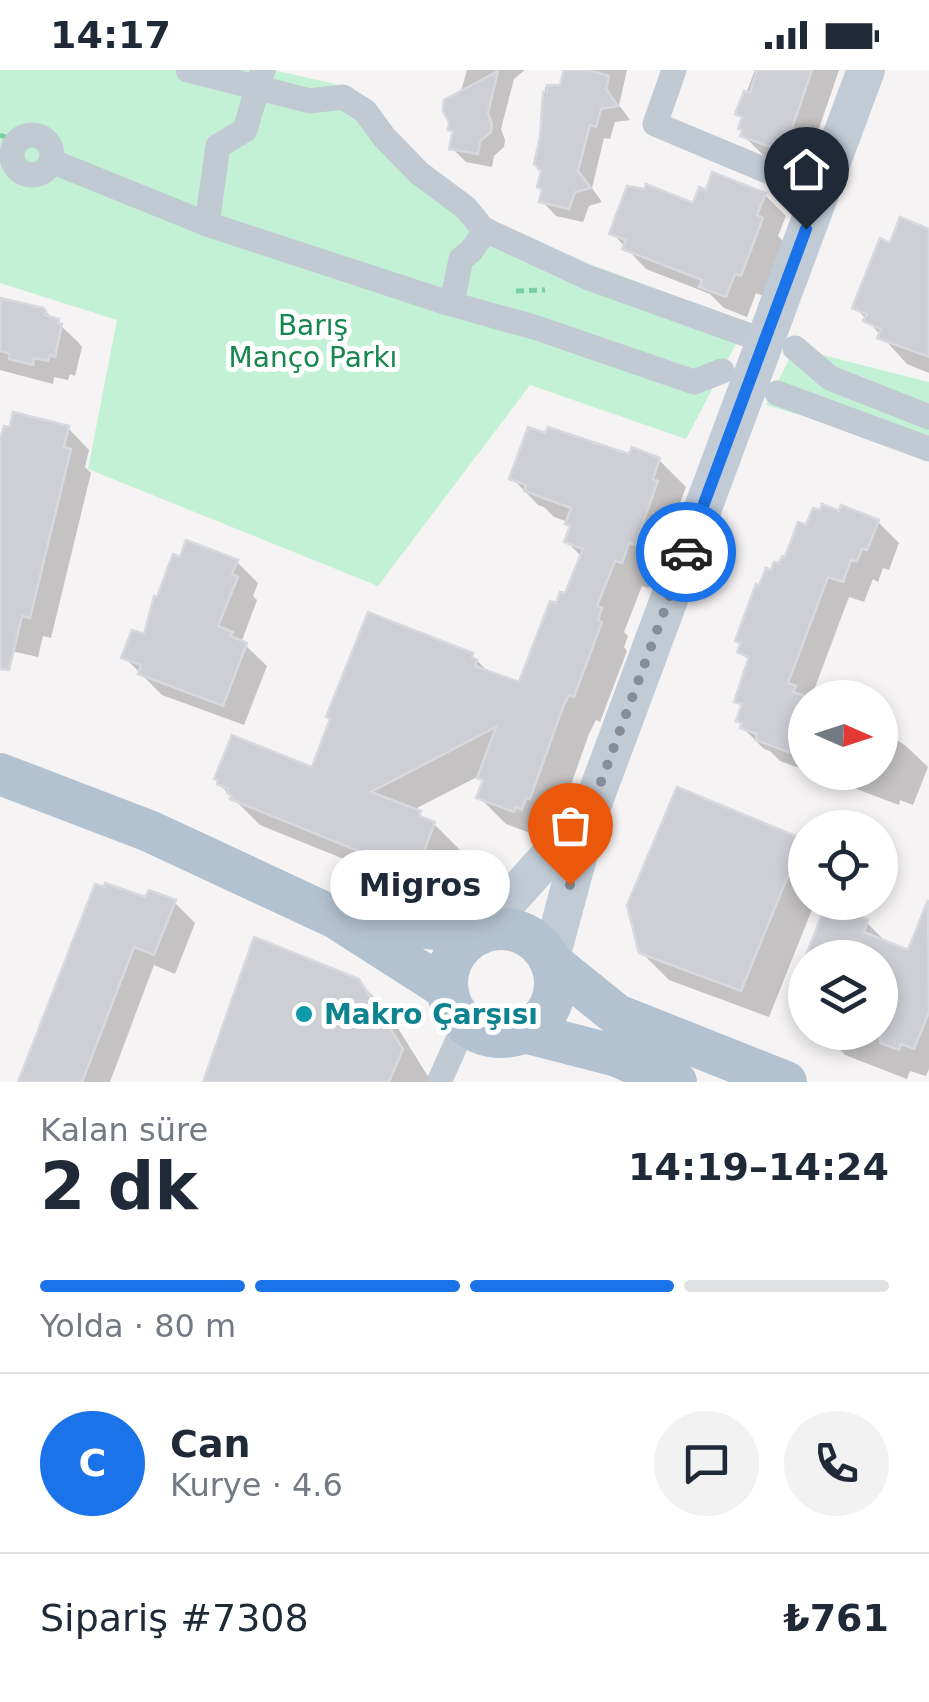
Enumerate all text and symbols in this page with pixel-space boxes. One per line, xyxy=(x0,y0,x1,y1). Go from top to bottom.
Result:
text: 14:17 xyxy=(50,13,171,57)
pin xyxy=(764,127,849,230)
icon: home xyxy=(779,142,834,197)
park label: Barış Manço Parkı xyxy=(229,309,397,374)
courier xyxy=(636,502,736,602)
icon: car xyxy=(659,525,714,580)
north arrow xyxy=(788,680,898,790)
map controls xyxy=(788,680,898,1050)
pin xyxy=(528,783,613,886)
icon: bag xyxy=(543,798,598,853)
button: locate xyxy=(788,810,898,920)
callout: Migros xyxy=(330,850,510,920)
text: Migros xyxy=(359,866,481,904)
button: layers xyxy=(788,940,898,1050)
place label: Makro Çarşısı xyxy=(324,998,538,1031)
marker: Makro Çarşısı xyxy=(293,1003,315,1025)
text: Kalan süre xyxy=(40,1111,208,1149)
text: 14:19–14:24 xyxy=(628,1145,889,1189)
text: 2 dk xyxy=(40,1149,198,1224)
text: Yolda · 80 m xyxy=(40,1307,236,1345)
button: chat xyxy=(654,1411,759,1516)
button: phone xyxy=(784,1411,889,1516)
text: Can xyxy=(170,1422,251,1466)
text: C xyxy=(79,1441,106,1485)
text: Kurye · 4.6 xyxy=(170,1466,343,1504)
text: Sipariş #7308 xyxy=(40,1596,309,1640)
text: ₺761 xyxy=(783,1596,889,1640)

